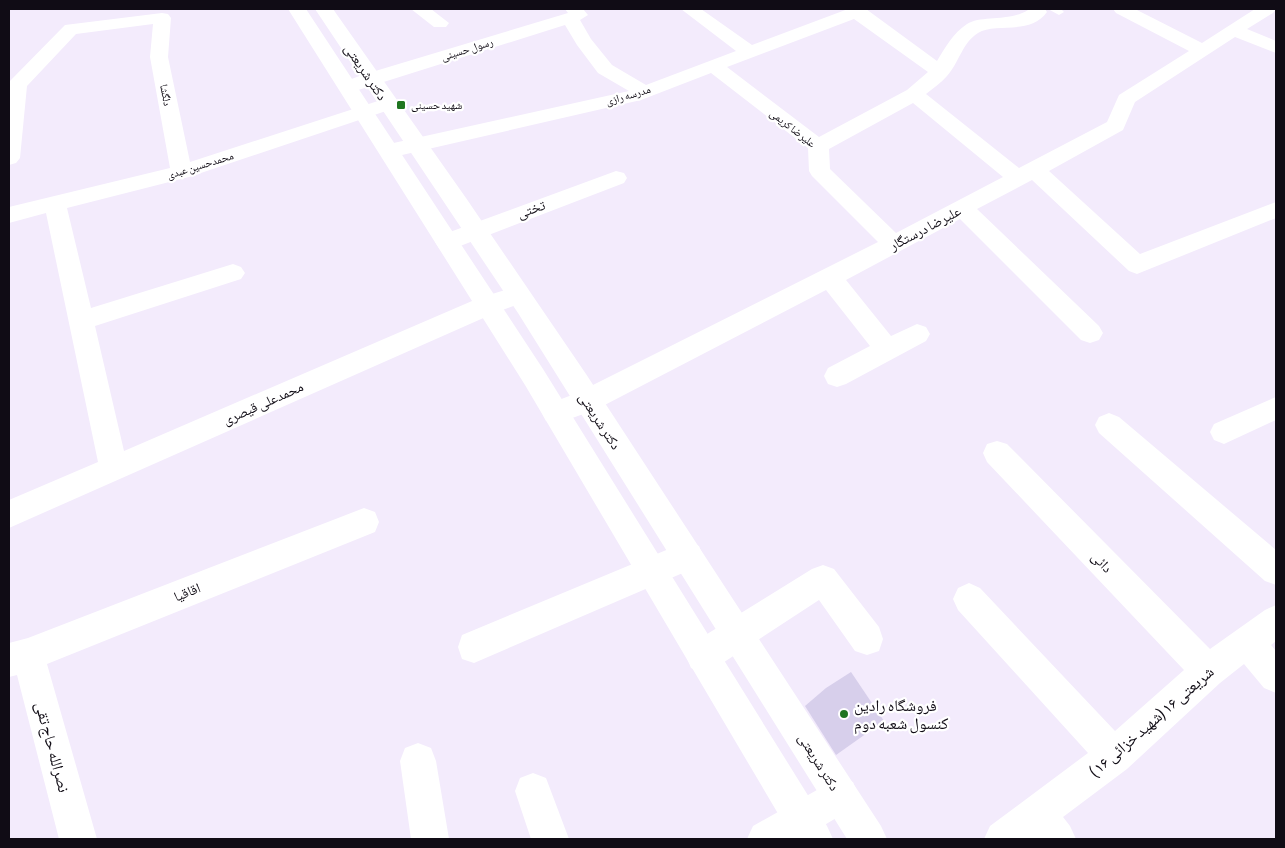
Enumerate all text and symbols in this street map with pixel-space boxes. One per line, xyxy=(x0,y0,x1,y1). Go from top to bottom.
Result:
street label: رسول حسینی xyxy=(440,35,495,64)
street label: دکتر شریعتی xyxy=(341,41,391,104)
street label: دلگشا xyxy=(158,83,174,107)
street label: مدرسه رازی xyxy=(604,83,652,108)
marker: شهید حسینی xyxy=(395,99,407,111)
place label: شهید حسینی xyxy=(411,99,462,112)
street label: علیرضا کریمی xyxy=(767,106,819,151)
street label: محمدحسین عبدی xyxy=(165,149,235,182)
street label: تختی xyxy=(515,196,548,222)
street label: علیرضا درستگار xyxy=(886,203,964,255)
street label: محمدعلی قیصری xyxy=(220,378,306,429)
street label: دکتر شریعتی xyxy=(575,390,624,453)
street label: دائی xyxy=(1088,548,1116,577)
street label: اقاقیا xyxy=(171,579,203,605)
street label: شریعتی ۱۶ (شهید خزائی ۱۶ ) xyxy=(1085,662,1218,781)
place label: فروشگاه رادین کنسول شعبه دوم xyxy=(854,696,949,734)
street label: نصرالله حاج تقی xyxy=(30,700,74,795)
marker: فروشگاه رادین کنسول شعبه دوم xyxy=(838,708,850,720)
street label: دکتر شریعتی xyxy=(794,730,843,794)

